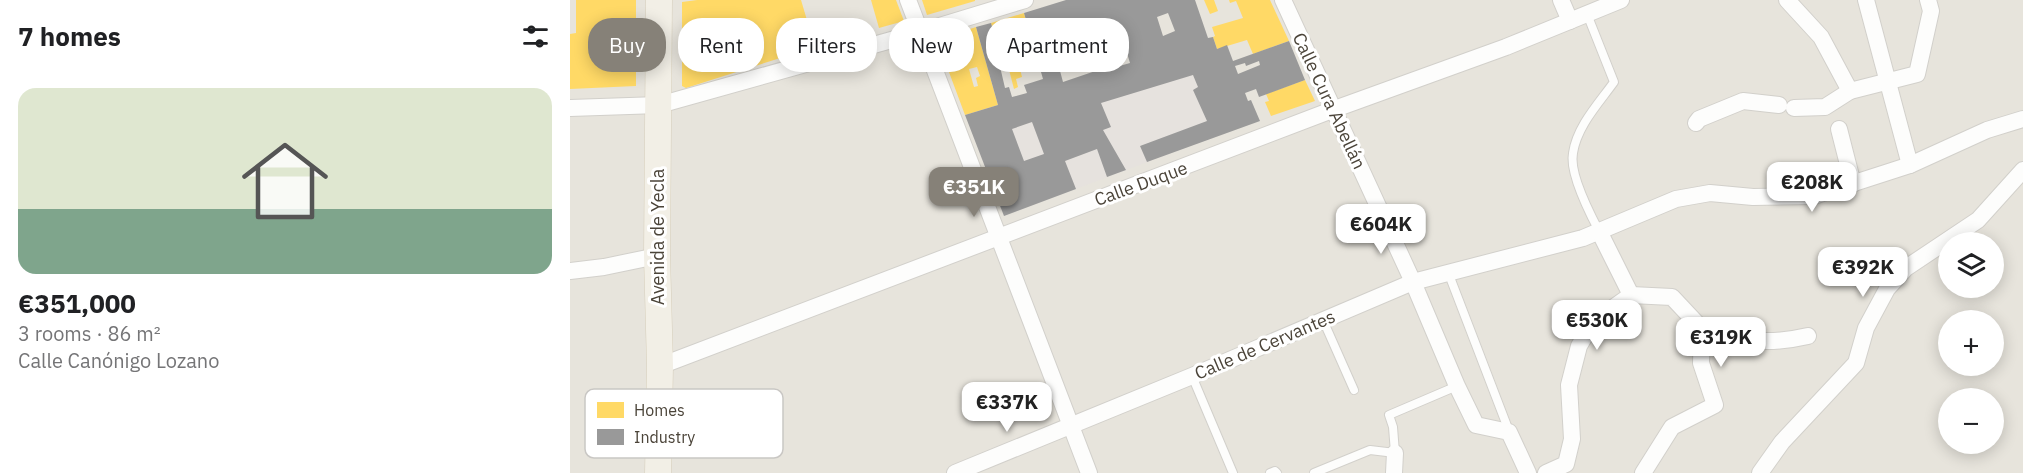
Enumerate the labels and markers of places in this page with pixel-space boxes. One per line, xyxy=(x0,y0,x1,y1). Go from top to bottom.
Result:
pin: €208K xyxy=(1770,162,1854,213)
pin: €351K xyxy=(932,167,1016,218)
pin: €604K xyxy=(1339,204,1423,255)
pin: €392K xyxy=(1821,247,1905,298)
pin: €530K xyxy=(1555,300,1639,351)
pin: €319K xyxy=(1679,317,1763,368)
pin: €337K xyxy=(965,382,1049,433)

